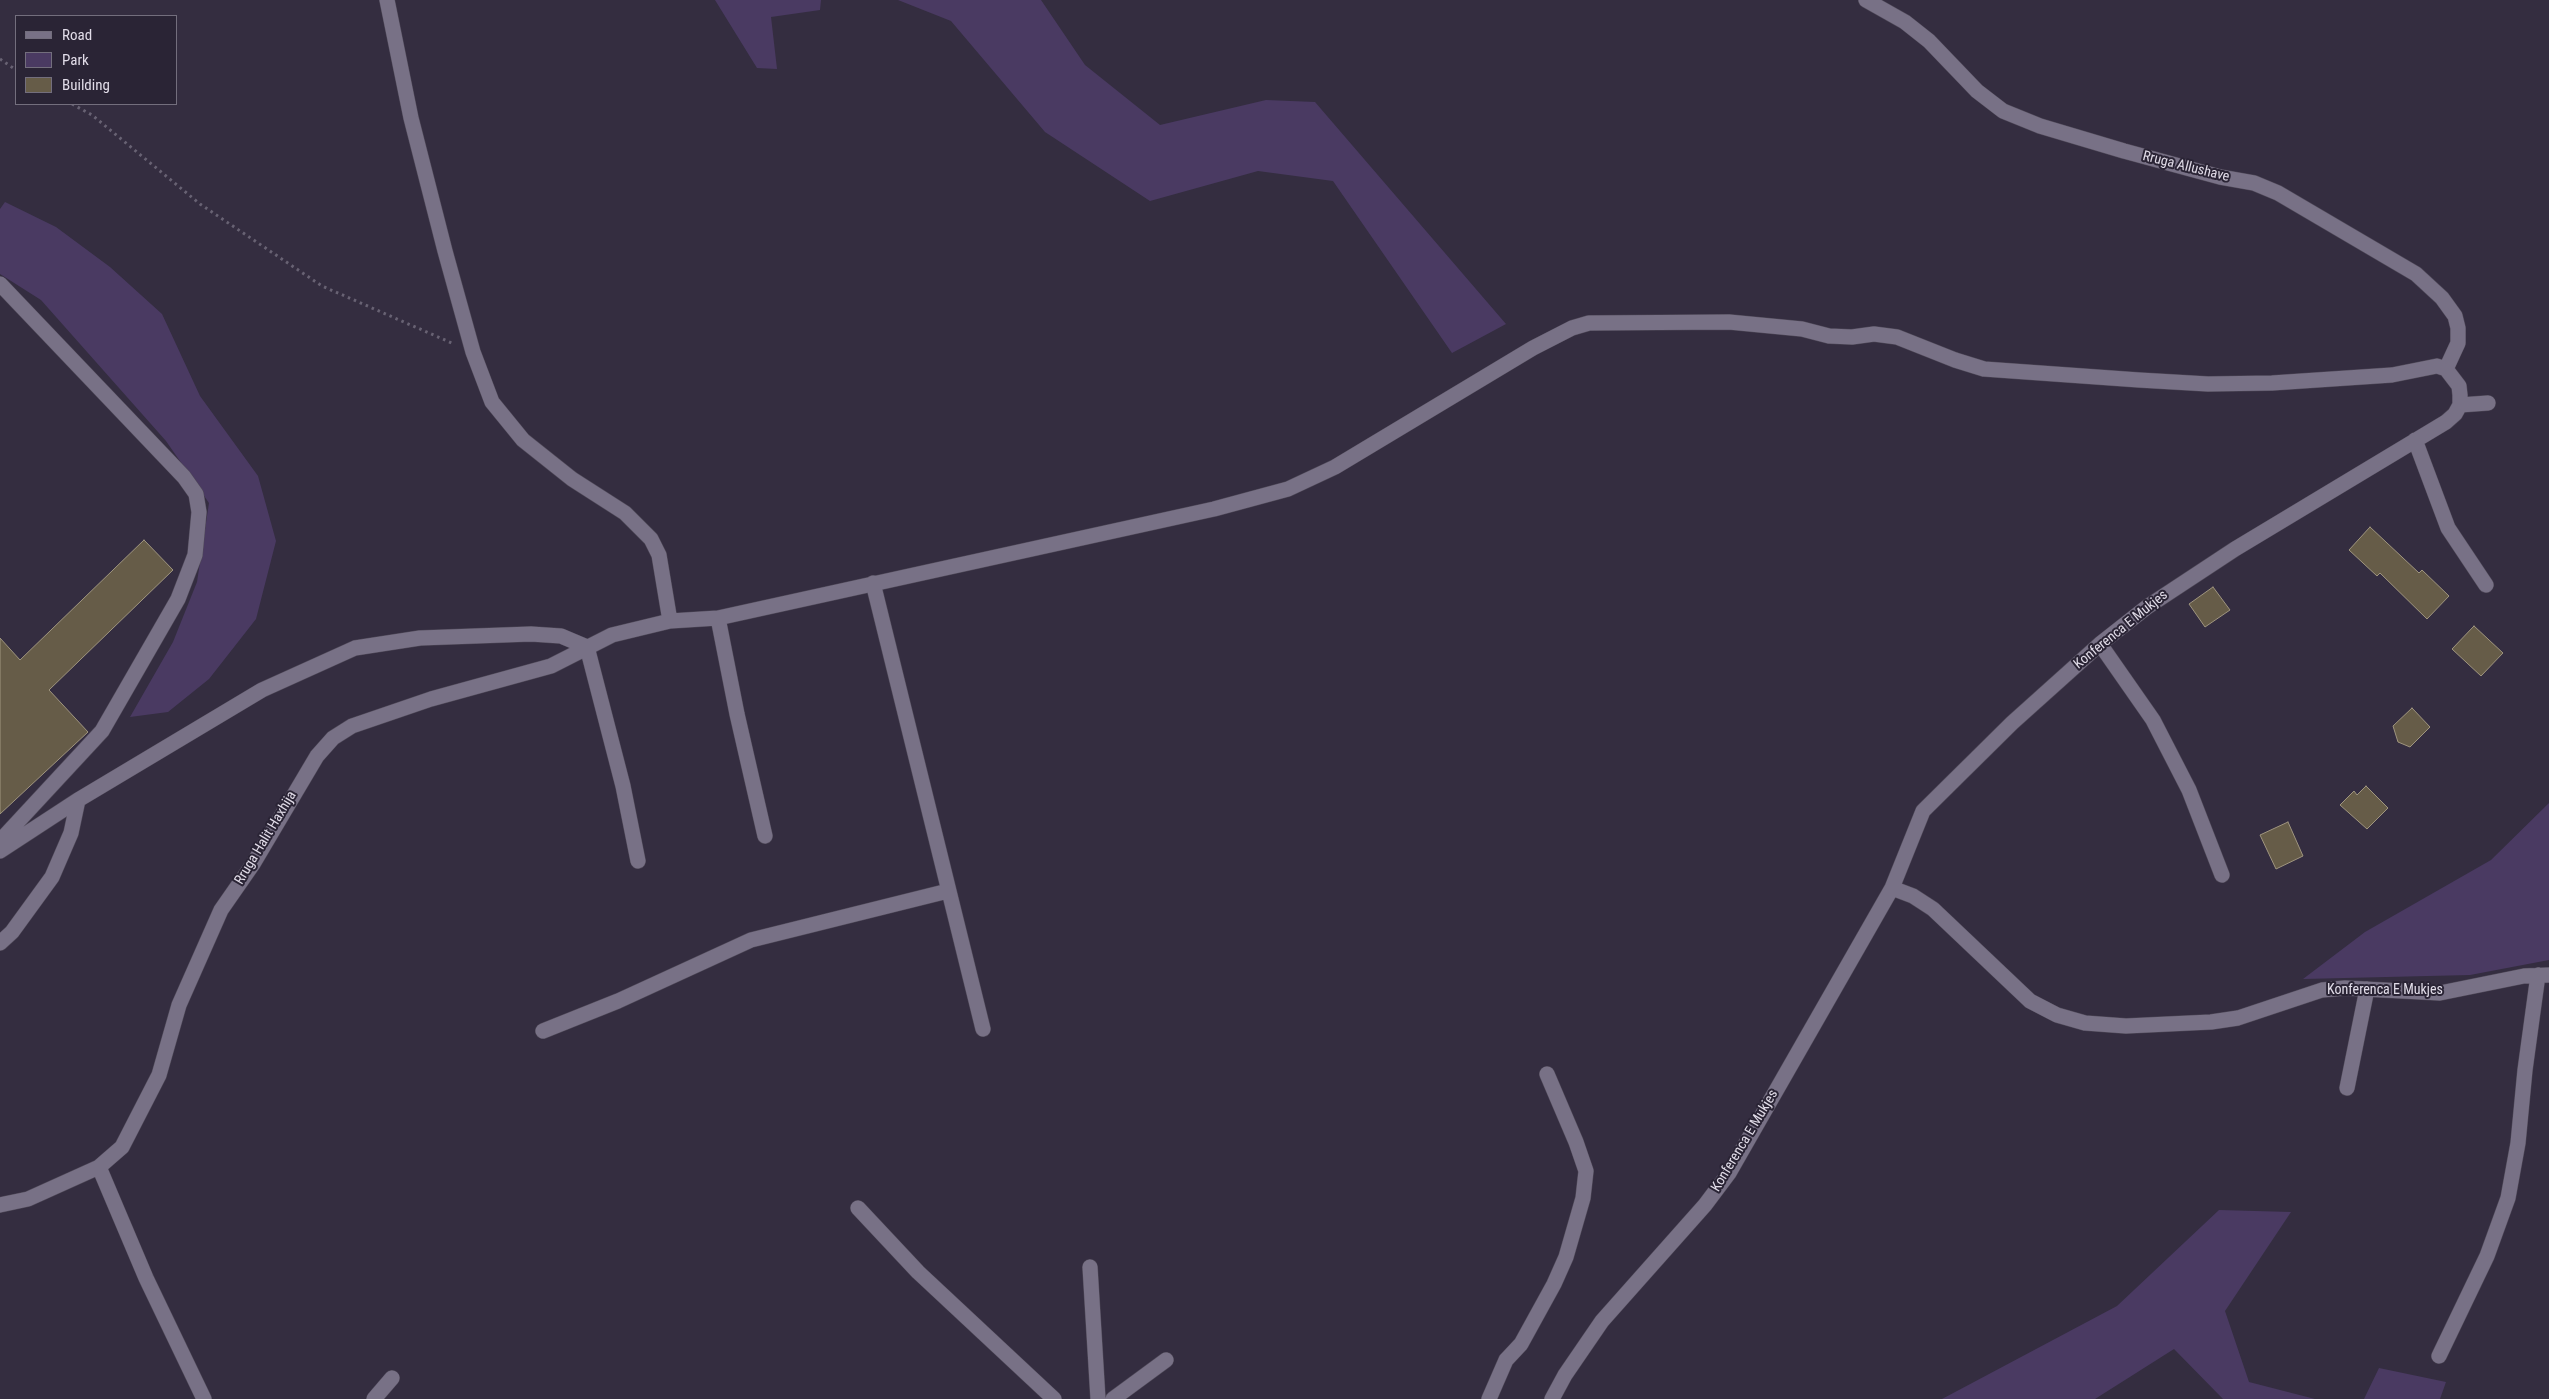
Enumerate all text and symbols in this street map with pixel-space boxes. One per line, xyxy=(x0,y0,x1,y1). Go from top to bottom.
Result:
legend xyxy=(15,15,178,105)
text: Road xyxy=(62,26,92,44)
text: Park xyxy=(62,51,89,69)
text: Building xyxy=(62,76,110,94)
street label: Rruga Allushave xyxy=(2141,148,2231,186)
street label: Konferenca E Mukjes xyxy=(2071,587,2171,673)
street label: Rruga Halit Haxhija xyxy=(232,788,300,888)
street label: Konferenca E Mukjes xyxy=(2327,982,2443,998)
street label: Konferenca E Mukjes xyxy=(1708,1087,1782,1195)

